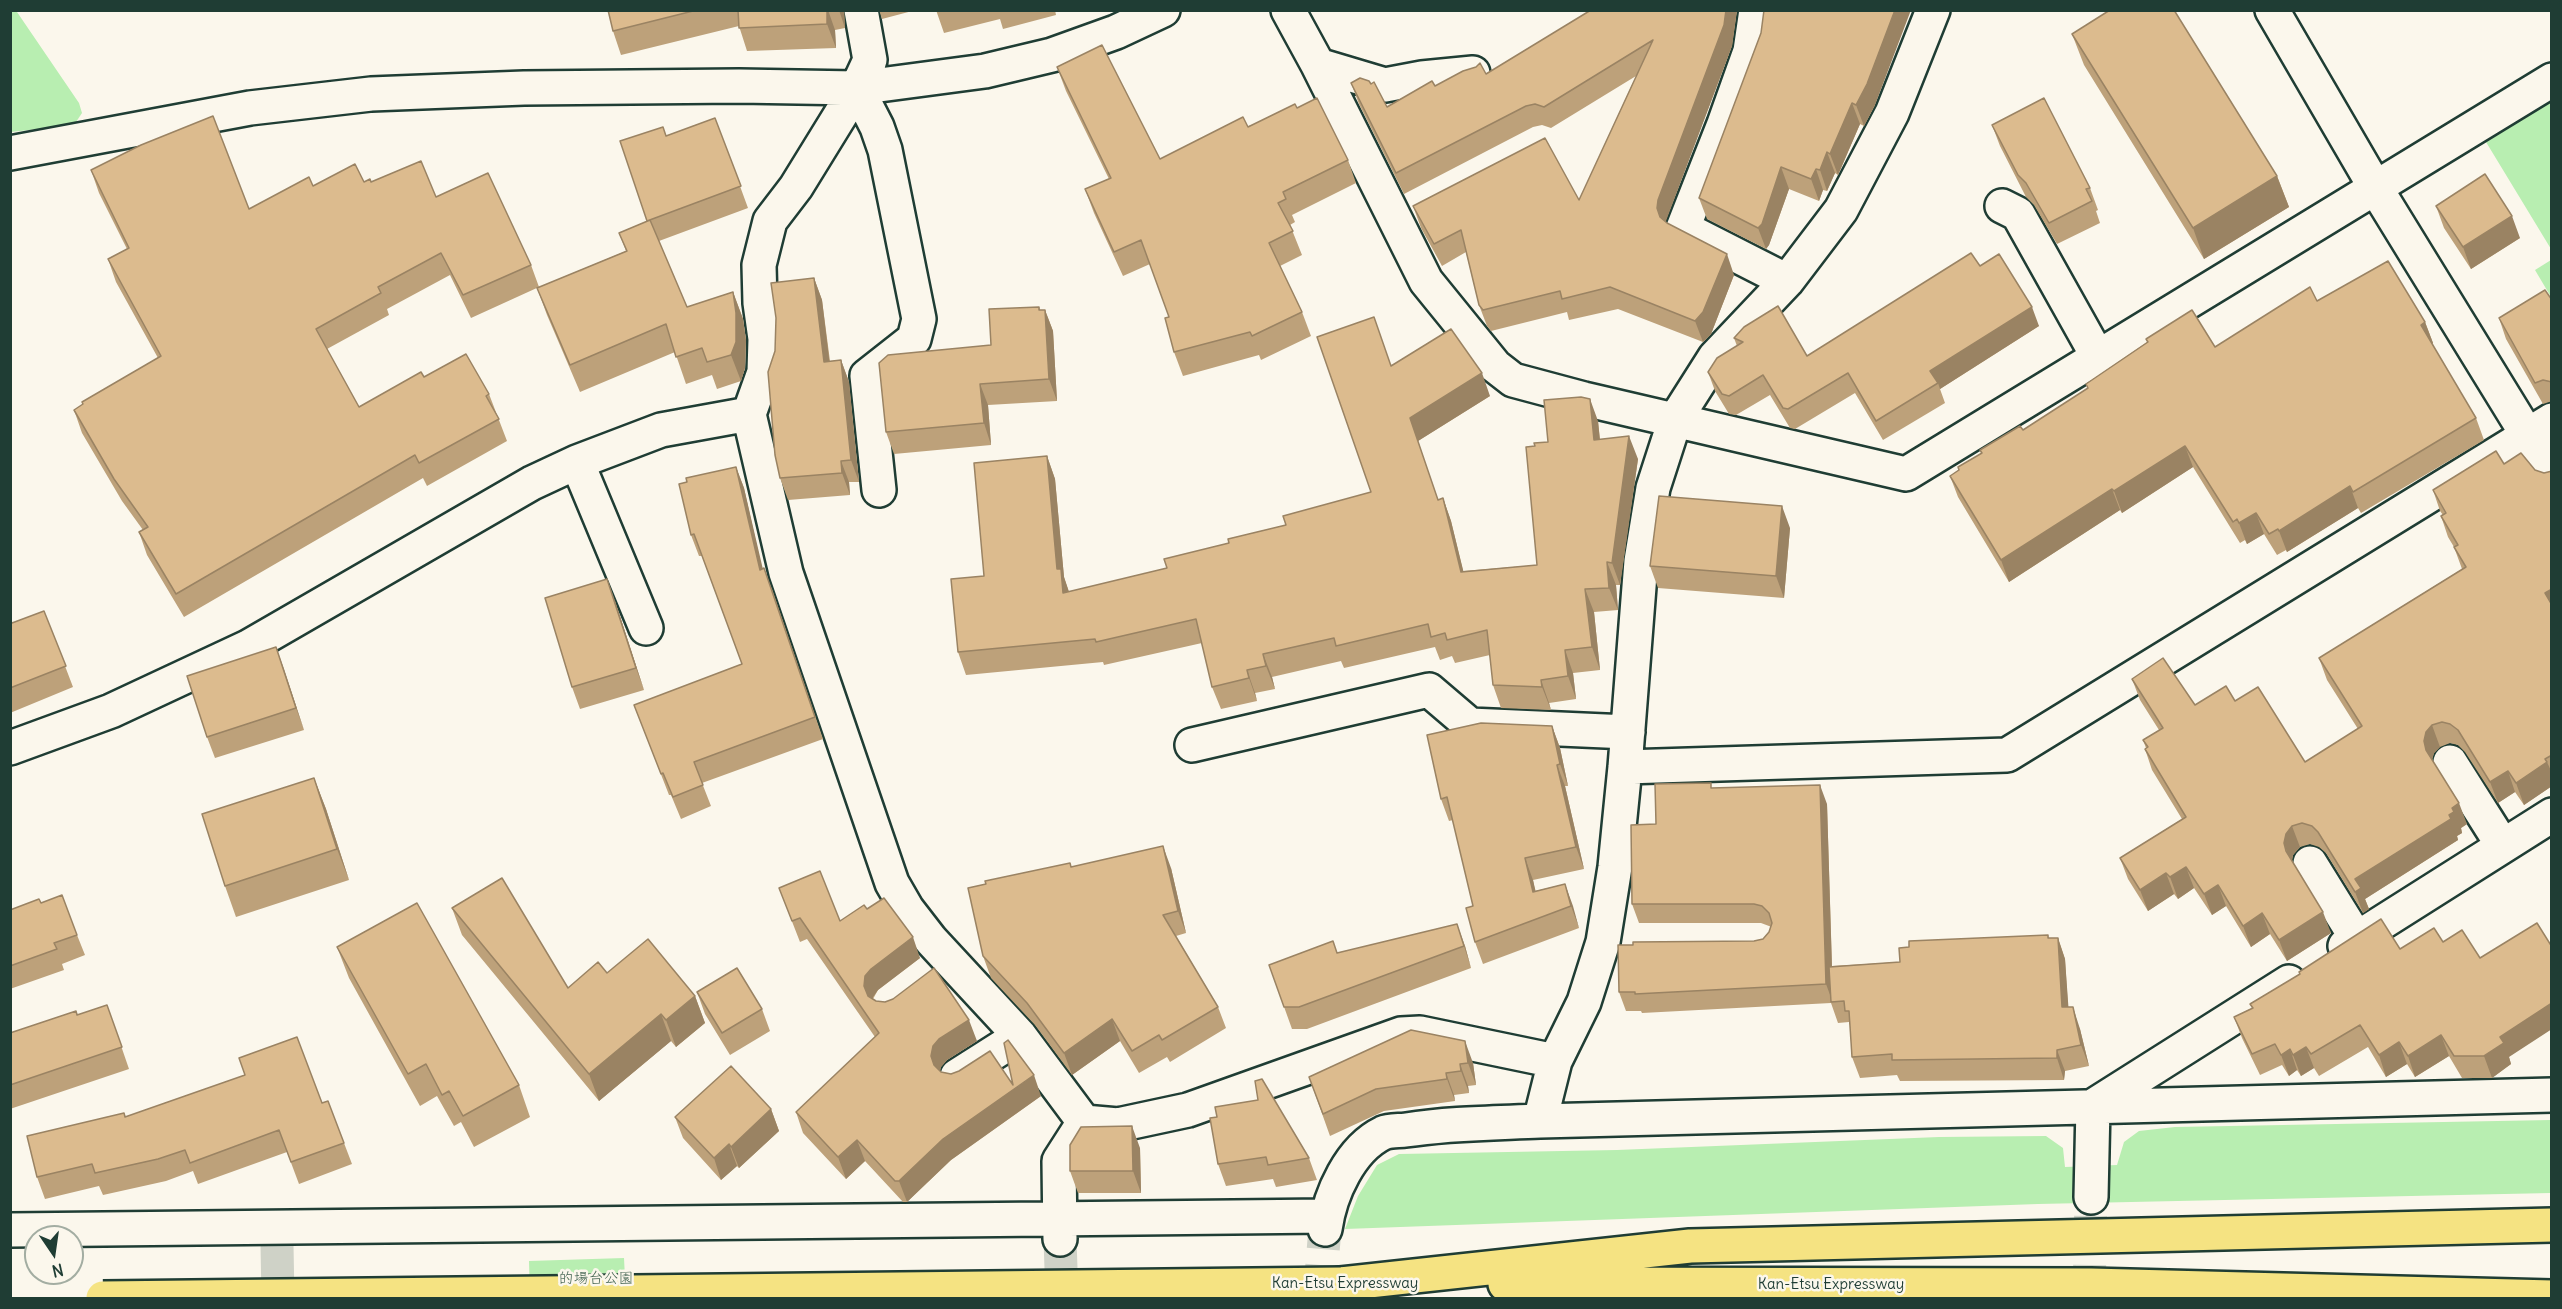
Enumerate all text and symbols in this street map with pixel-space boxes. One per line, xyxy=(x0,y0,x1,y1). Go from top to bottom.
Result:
north arrow xyxy=(24,1225,84,1285)
text: N xyxy=(50,1260,65,1282)
park label: 的場台公園 xyxy=(559,1270,633,1288)
street label: Kan-Etsu Expressway xyxy=(1272,1275,1418,1293)
street label: Kan-Etsu Expressway xyxy=(1758,1276,1904,1294)

